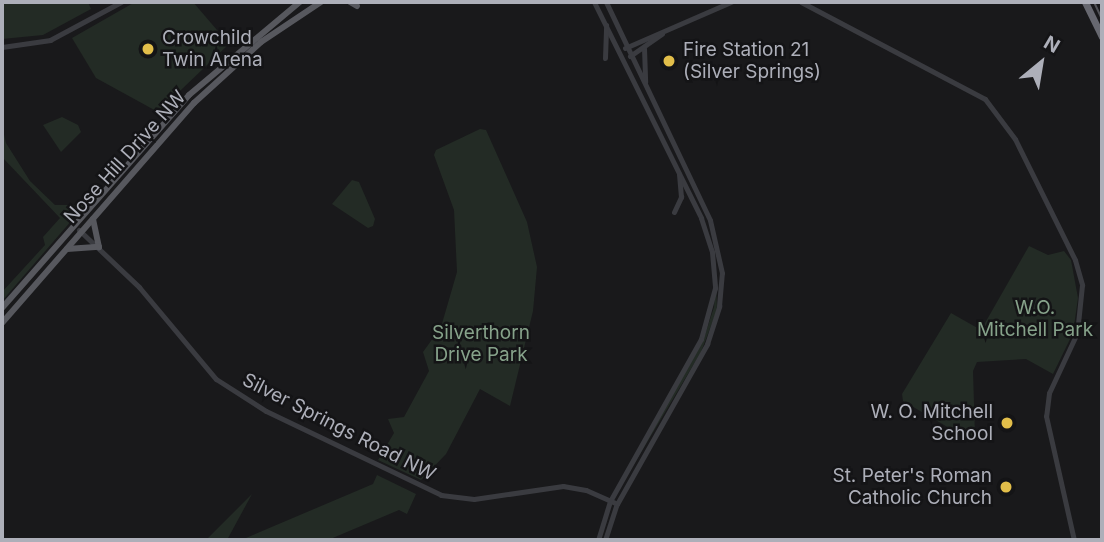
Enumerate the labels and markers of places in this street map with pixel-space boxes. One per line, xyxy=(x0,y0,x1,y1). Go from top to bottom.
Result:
place label: Crowchild Twin Arena xyxy=(162,27,263,71)
place label: Fire Station 21 (Silver Springs) xyxy=(683,39,821,83)
marker: Crowchild Twin Arena xyxy=(140,41,156,57)
marker: Fire Station 21 (Silver Springs) xyxy=(661,53,677,69)
place label: W. O. Mitchell School xyxy=(871,401,993,445)
marker: W. O. Mitchell School xyxy=(999,415,1015,431)
place label: St. Peter's Roman Catholic Church xyxy=(832,465,992,509)
marker: St. Peter's Roman Catholic Church xyxy=(998,479,1014,495)

